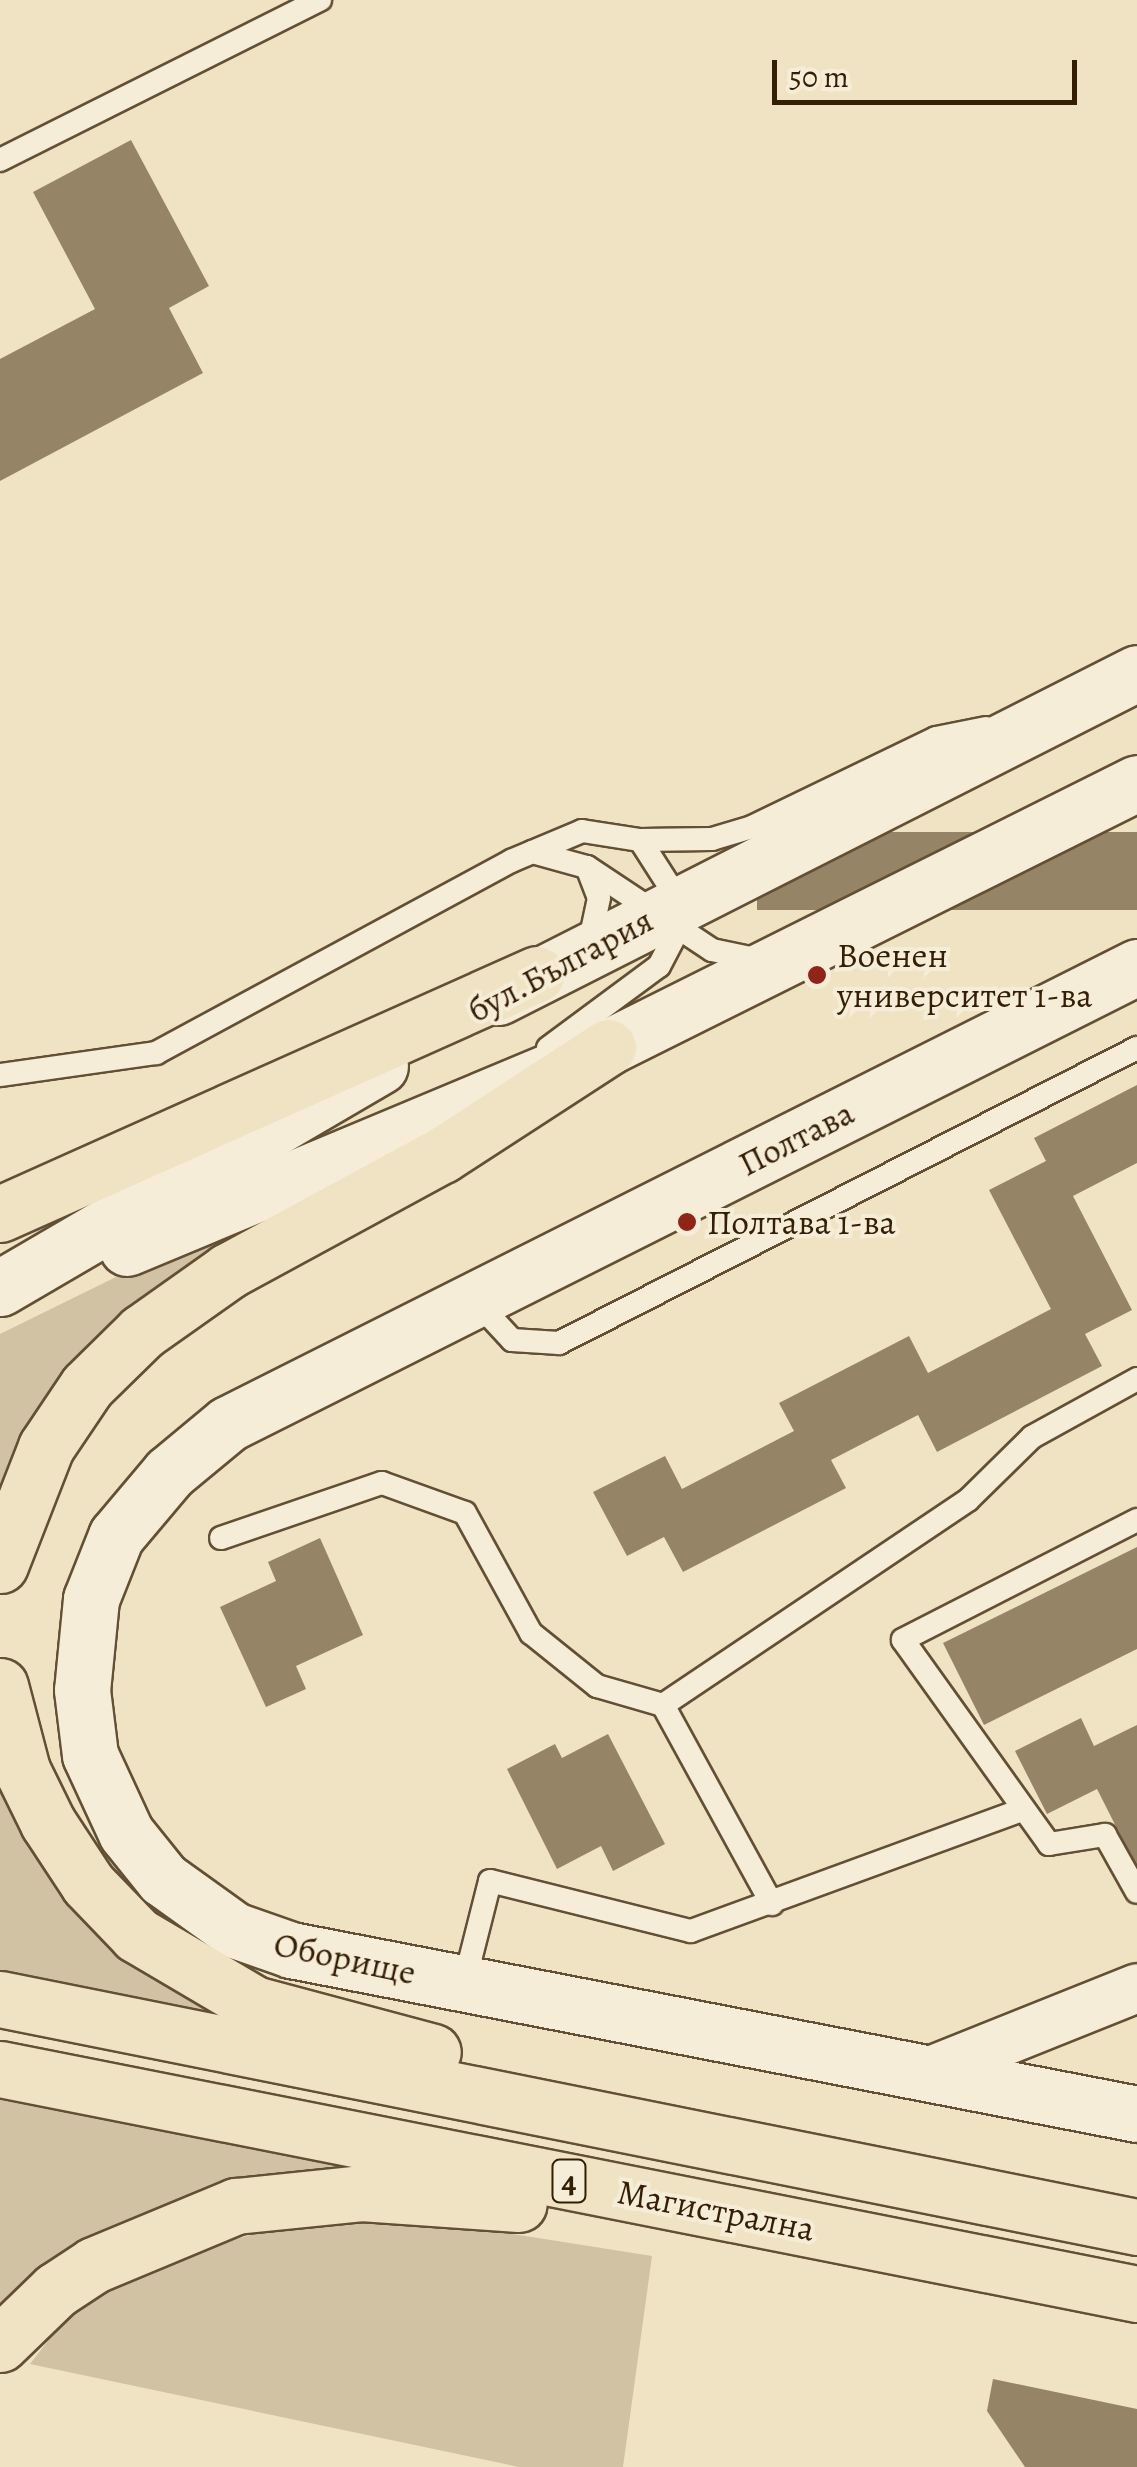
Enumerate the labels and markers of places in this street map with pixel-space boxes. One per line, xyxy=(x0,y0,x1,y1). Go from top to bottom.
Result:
place label: Военен университет 1-ва xyxy=(837,934,1092,1016)
marker: Военен университет 1-ва xyxy=(806,964,828,986)
place label: Полтава 1-ва xyxy=(707,1201,896,1243)
marker: Полтава 1-ва xyxy=(676,1211,698,1233)

